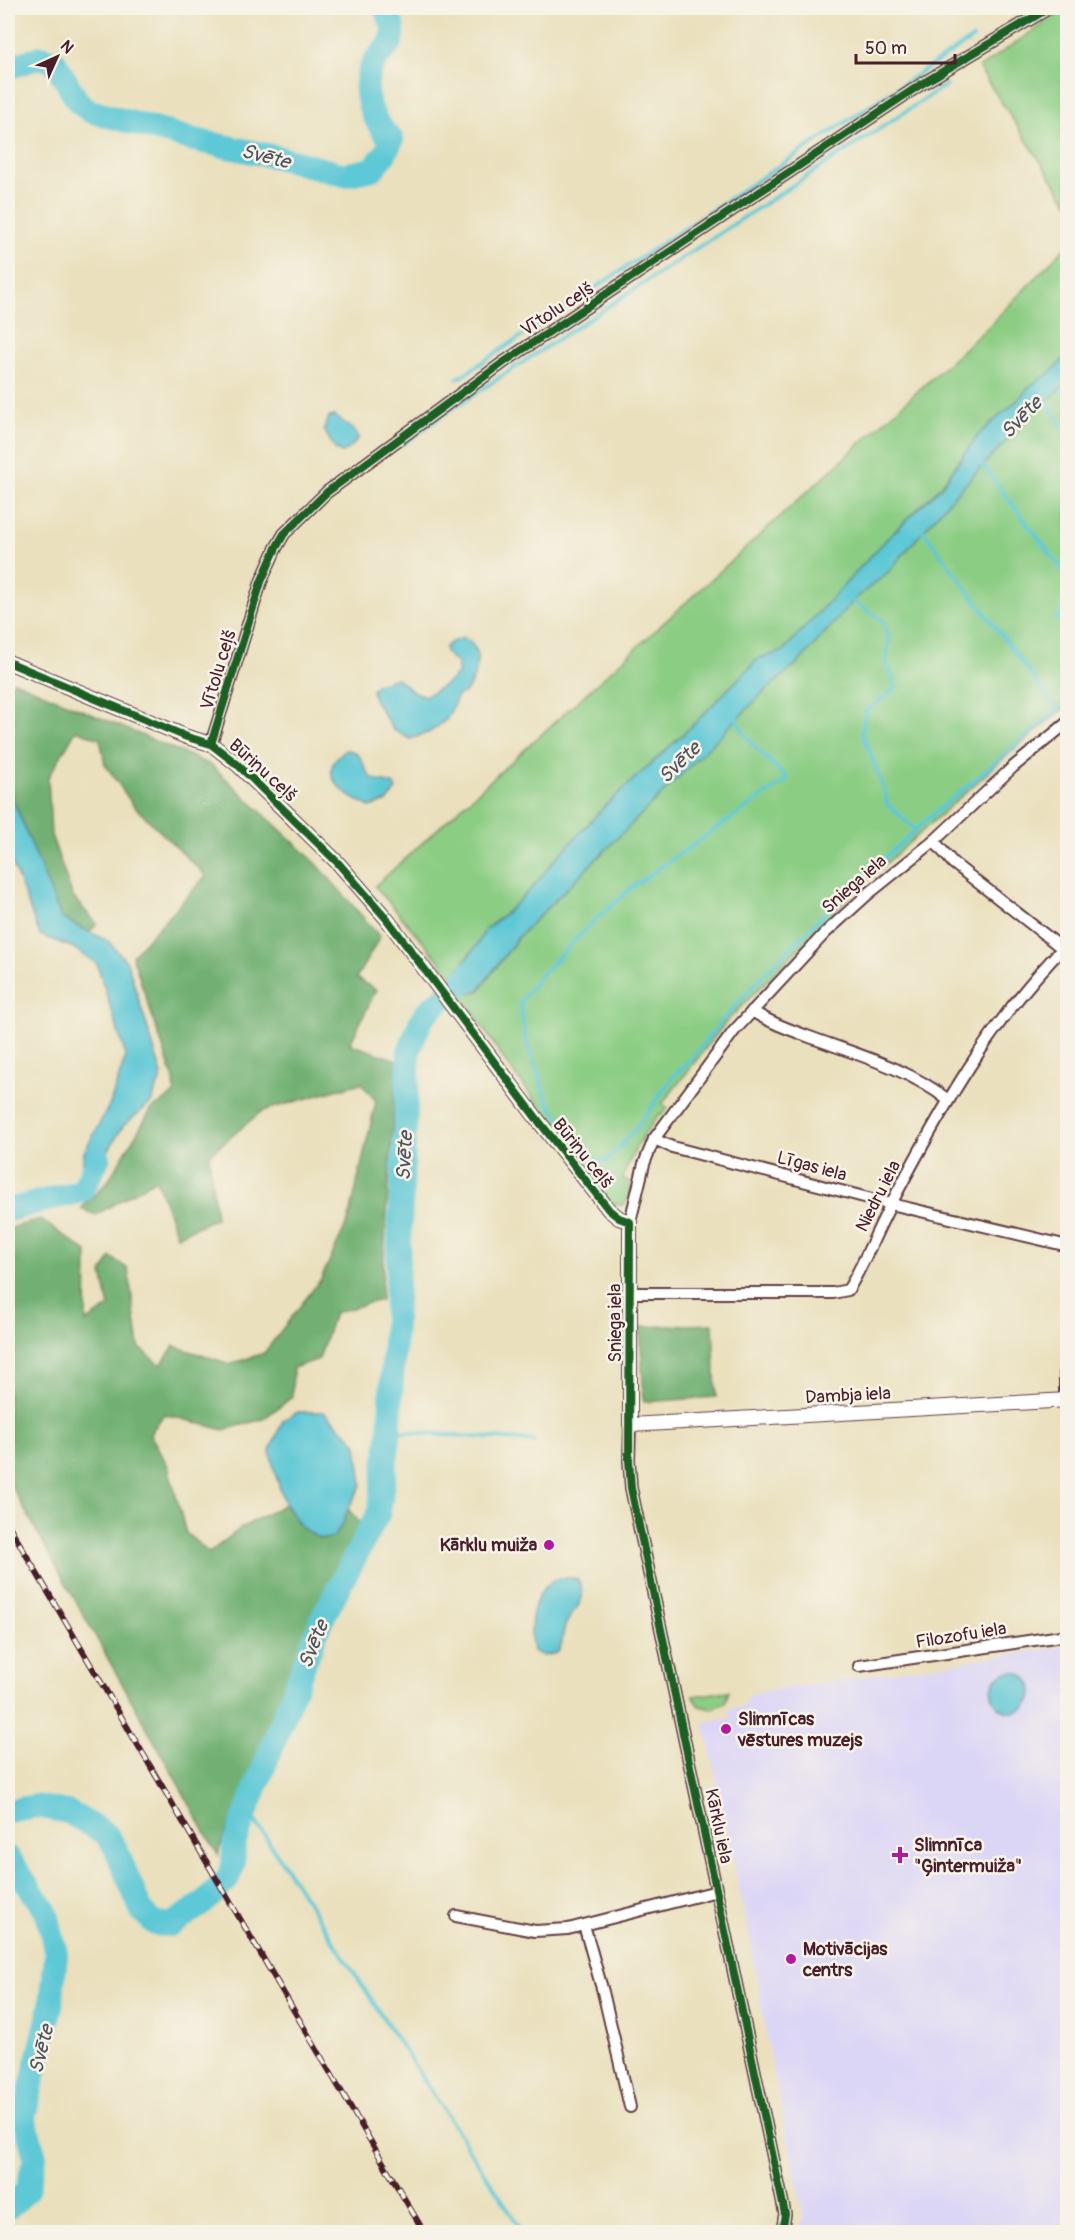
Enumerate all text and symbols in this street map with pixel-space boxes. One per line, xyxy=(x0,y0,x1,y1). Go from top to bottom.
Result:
north arrow xyxy=(27,27,87,87)
scale bar xyxy=(856,27,955,65)
text: N xyxy=(56,36,78,58)
text: 50 m xyxy=(865,37,907,60)
water label: Svēte xyxy=(239,138,295,175)
street label: Vītolu ceļš xyxy=(516,277,598,341)
water label: Svēte xyxy=(995,389,1049,444)
street label: Vītolu ceļš xyxy=(195,627,242,713)
street label: Būriņu ceļš xyxy=(224,734,301,807)
water label: Svēte xyxy=(653,735,707,788)
street label: Sniega iela xyxy=(817,850,892,919)
street label: Būriņu ceļš xyxy=(547,1114,618,1193)
water label: Svēte xyxy=(391,1129,418,1181)
street label: Līgas iela xyxy=(775,1146,849,1187)
street label: Niedru iela xyxy=(851,1157,906,1236)
street label: Sniega iela xyxy=(604,1284,627,1362)
street label: Dambja iela xyxy=(805,1382,891,1409)
place label: Kārklu muiža xyxy=(440,1534,538,1557)
marker: Kārklu muiža xyxy=(542,1538,556,1552)
water label: Svēte xyxy=(293,1615,335,1672)
street label: Filozofu iela xyxy=(914,1617,1008,1654)
place label: Slimnīcas vēstures muzejs xyxy=(737,1708,863,1752)
marker: Slimnīcas vēstures muzejs xyxy=(719,1722,733,1736)
street label: Kārklu iela xyxy=(699,1787,738,1866)
place label: Slimnīca "Ģintermuiža" xyxy=(914,1834,1022,1878)
marker: Slimnīca "Ģintermuiža" xyxy=(891,1846,909,1864)
place label: Motivācijas centrs xyxy=(802,1938,888,1982)
marker: Motivācijas centrs xyxy=(784,1952,798,1966)
water label: Svēte xyxy=(23,2020,60,2076)

